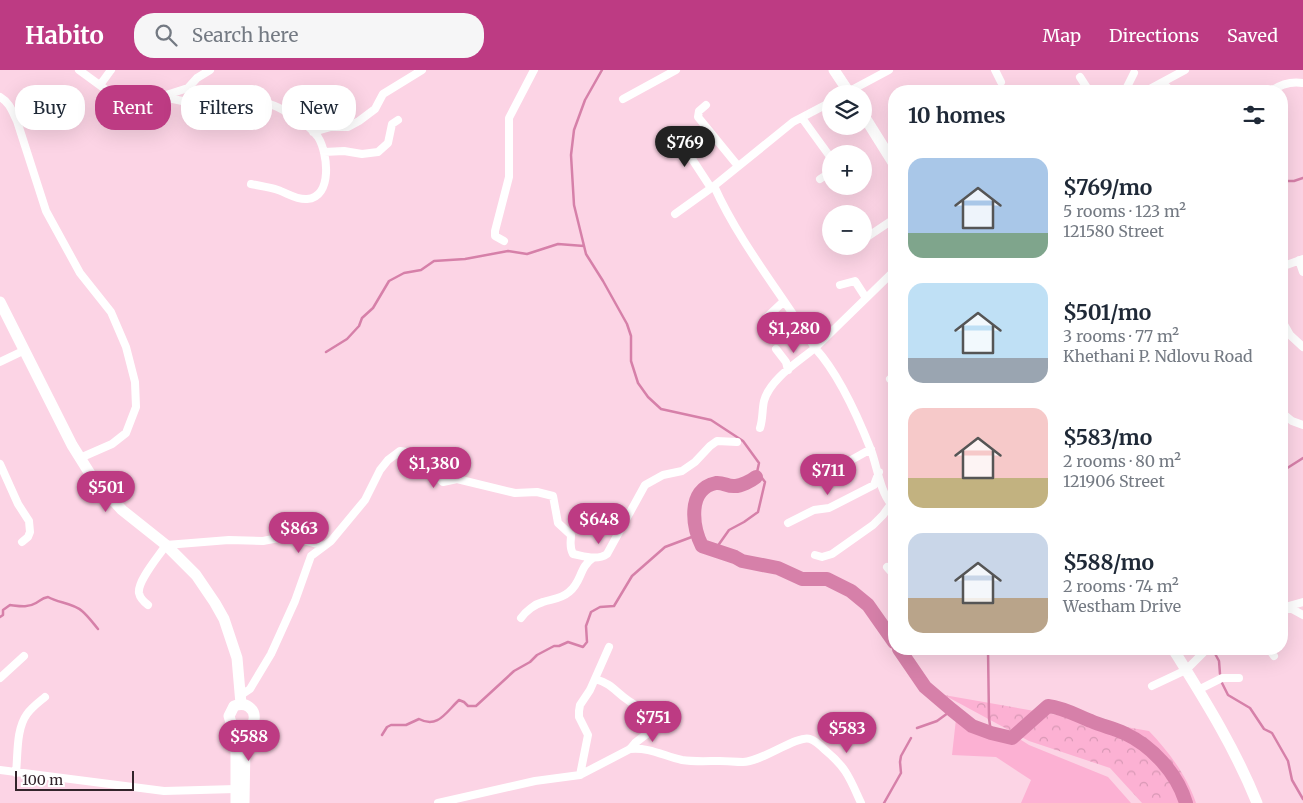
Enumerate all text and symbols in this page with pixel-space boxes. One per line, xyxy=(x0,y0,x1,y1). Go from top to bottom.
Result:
search box xyxy=(134,13,484,58)
text: Habito xyxy=(25,20,104,51)
icon: search xyxy=(152,21,180,49)
text: Search here xyxy=(192,23,298,47)
text: Map xyxy=(1043,24,1081,47)
text: Directions xyxy=(1109,24,1199,47)
text: Saved xyxy=(1227,24,1278,47)
chip: Buy xyxy=(15,85,85,130)
chip: Rent xyxy=(95,85,171,130)
chip: Filters xyxy=(181,85,272,130)
chip: New xyxy=(282,85,356,130)
map controls xyxy=(822,85,872,255)
button: layers xyxy=(822,85,872,135)
icon: filters xyxy=(1240,101,1268,129)
text: 10 homes xyxy=(908,102,1006,129)
pin: $769 xyxy=(655,126,715,168)
text: $769 xyxy=(666,132,704,152)
button: + xyxy=(822,145,872,195)
text: $769/mo xyxy=(1063,174,1152,201)
icon: home xyxy=(948,178,1008,238)
text: 5 rooms · 123 m² xyxy=(1063,201,1186,221)
button: − xyxy=(822,205,872,255)
text: 121580 Street xyxy=(1063,221,1164,241)
text: $501/mo xyxy=(1063,299,1151,326)
icon: home xyxy=(948,303,1008,363)
pin: $1,280 xyxy=(753,312,835,354)
text: $1,280 xyxy=(768,318,820,338)
text: 3 rooms · 77 m² xyxy=(1063,326,1179,346)
text: Khethani P. Ndlovu Road xyxy=(1063,346,1253,366)
text: $583/mo xyxy=(1063,424,1152,451)
icon: home xyxy=(948,428,1008,488)
pin: $1,380 xyxy=(393,446,475,489)
text: 2 rooms · 80 m² xyxy=(1063,451,1181,471)
text: $1,380 xyxy=(408,453,460,473)
pin: $711 xyxy=(798,454,858,496)
text: $711 xyxy=(811,460,845,480)
pin: $501 xyxy=(76,470,136,513)
text: 121906 Street xyxy=(1063,471,1165,491)
text: $501 xyxy=(88,477,124,497)
pin: $648 xyxy=(569,502,629,545)
text: $648 xyxy=(579,509,619,529)
pin: $863 xyxy=(269,512,329,554)
text: $863 xyxy=(280,518,318,538)
text: $588/mo xyxy=(1063,549,1154,576)
icon: home xyxy=(948,553,1008,613)
text: 2 rooms · 74 m² xyxy=(1063,576,1179,596)
text: Westham Drive xyxy=(1063,596,1181,616)
pin: $751 xyxy=(623,700,683,743)
text: $751 xyxy=(635,707,671,727)
pin: $583 xyxy=(817,712,877,754)
text: $583 xyxy=(828,718,866,738)
pin: $588 xyxy=(219,720,279,762)
text: $588 xyxy=(230,726,268,746)
scale bar xyxy=(15,768,134,791)
text: 100 m xyxy=(22,771,63,789)

